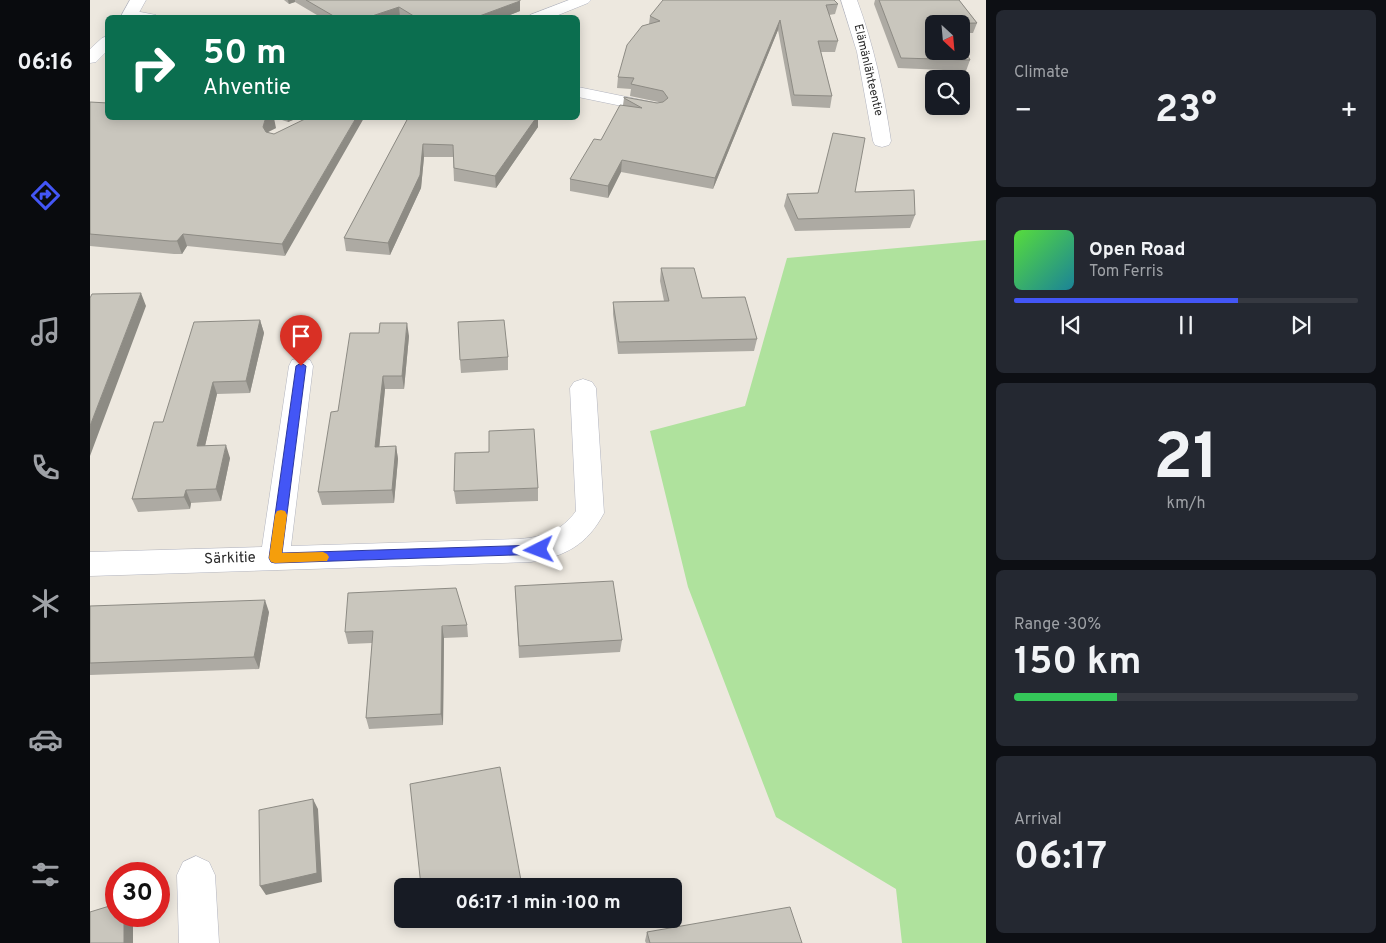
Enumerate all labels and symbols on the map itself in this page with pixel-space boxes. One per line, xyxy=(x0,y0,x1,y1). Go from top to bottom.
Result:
north arrow xyxy=(925,15,970,60)
street label: Elämänlähteentie xyxy=(850,22,886,118)
pin xyxy=(280,315,322,366)
position arrow xyxy=(512,523,564,575)
street label: Särkitie xyxy=(204,549,256,569)
speed limit sign: 30 xyxy=(105,862,170,927)

